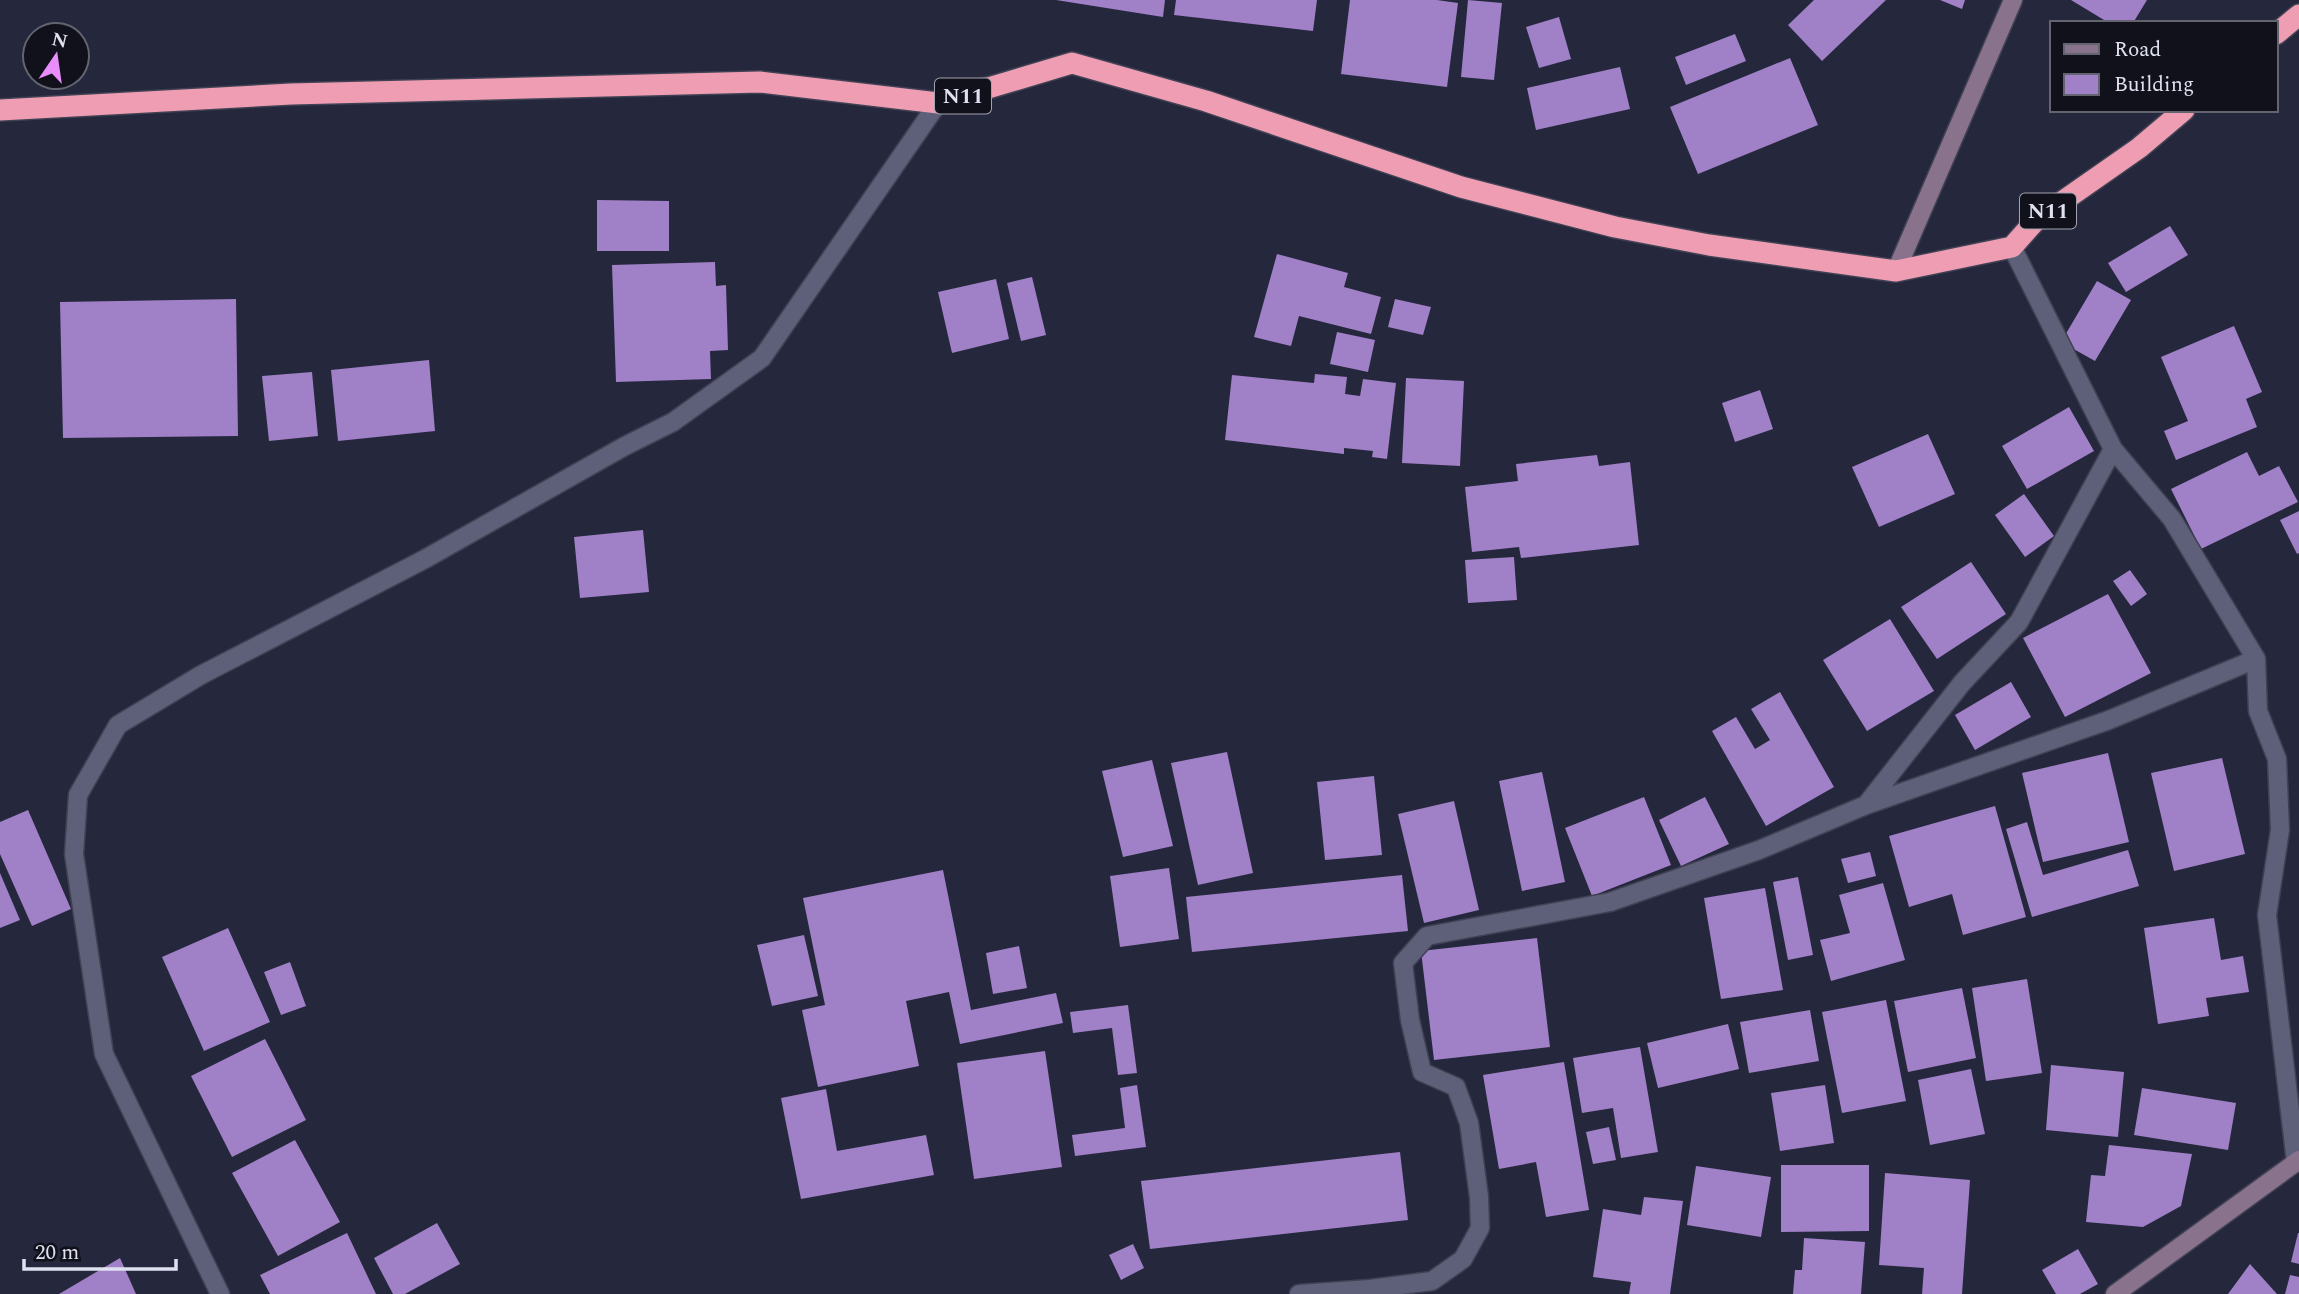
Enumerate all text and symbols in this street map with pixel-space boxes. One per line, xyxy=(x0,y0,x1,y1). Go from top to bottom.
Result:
north arrow xyxy=(21,21,91,91)
legend xyxy=(2050,21,2278,112)
text: N xyxy=(49,25,70,57)
text: Road xyxy=(2114,34,2161,66)
text: Building xyxy=(2114,69,2194,101)
road number: N11 xyxy=(935,78,991,114)
road number: N11 xyxy=(2020,194,2076,228)
scale bar xyxy=(24,1228,177,1272)
text: 20 m xyxy=(35,1237,79,1269)

